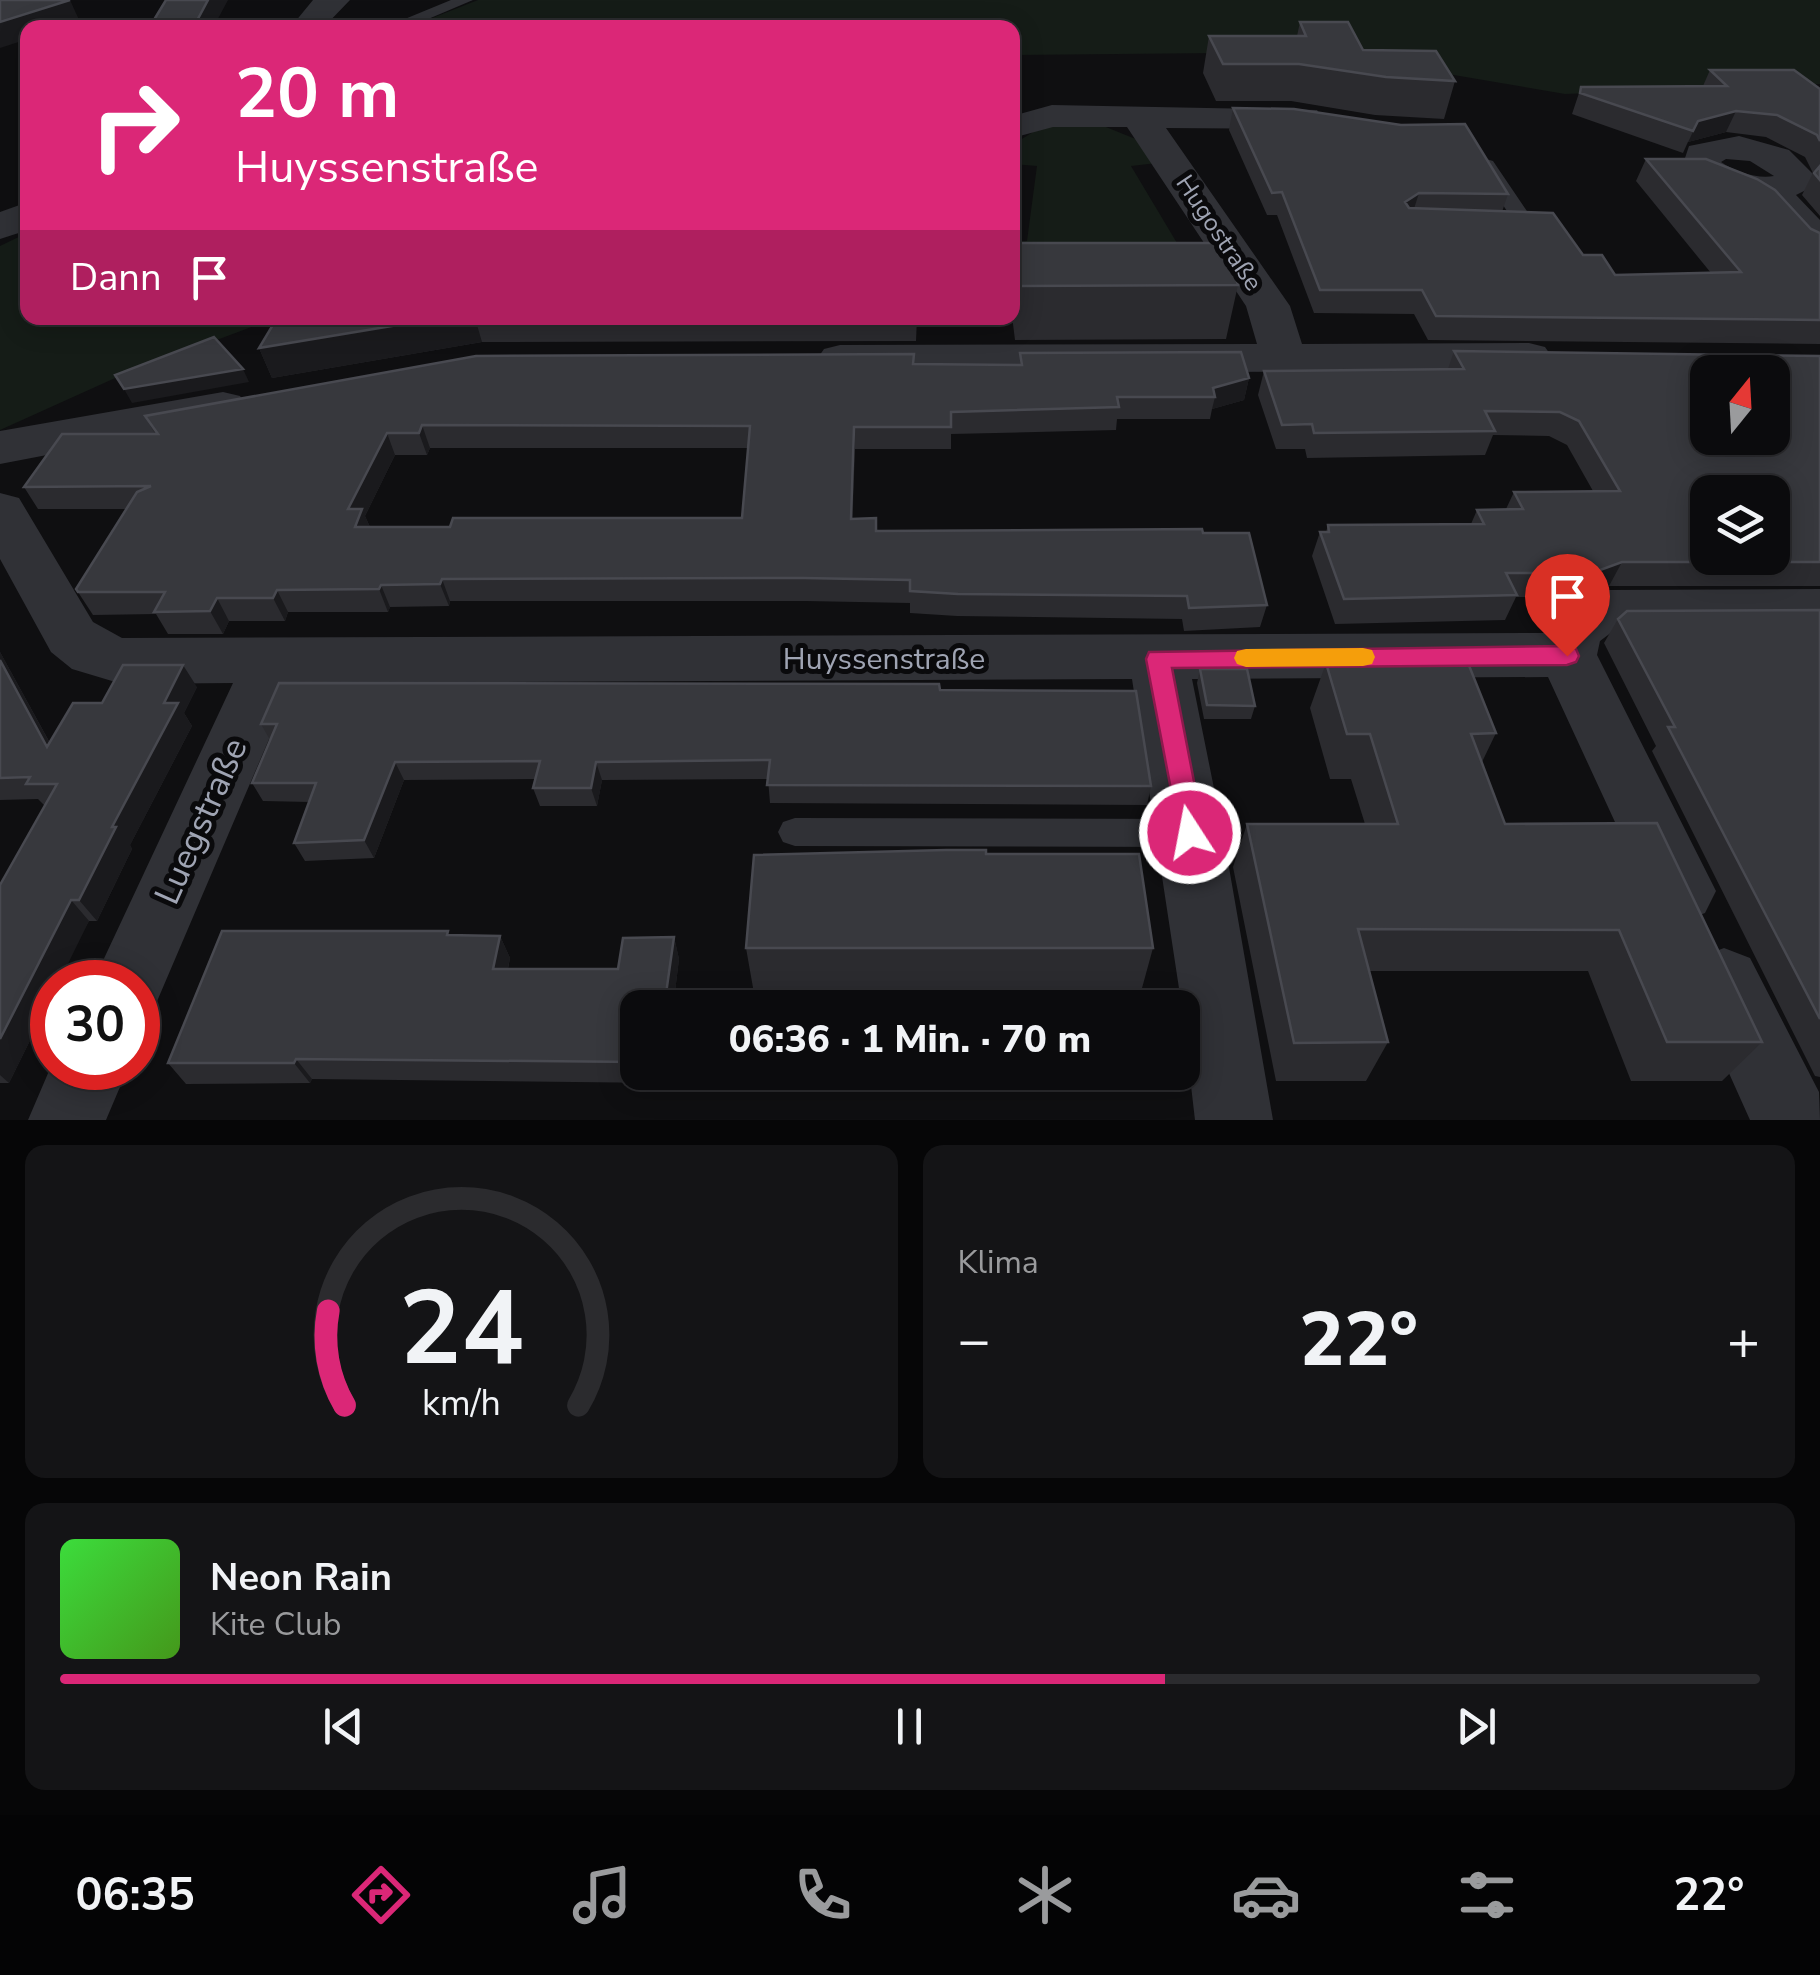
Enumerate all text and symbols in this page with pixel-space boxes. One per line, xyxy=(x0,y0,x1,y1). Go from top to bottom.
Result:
text: 20 m xyxy=(235,46,399,142)
icon: right xyxy=(70,60,200,190)
text: Huyssenstraße xyxy=(235,137,538,198)
street label: Hugostraße xyxy=(1168,168,1270,298)
icon: arrive xyxy=(182,250,237,305)
text: Dann xyxy=(70,252,162,303)
north arrow xyxy=(1690,355,1790,455)
map controls xyxy=(1690,355,1790,575)
button: layers xyxy=(1690,475,1790,575)
pin xyxy=(1525,554,1610,657)
icon: arrive xyxy=(1540,569,1595,624)
street label: Huyssenstraße xyxy=(783,639,985,680)
street label: Luegstraße xyxy=(143,730,259,912)
position arrow xyxy=(1138,781,1242,885)
speed limit sign: 30 xyxy=(30,960,160,1090)
text: 06:36 · 1 Min. · 70 m xyxy=(729,1014,1091,1065)
text: Klima xyxy=(958,1241,1039,1284)
text: 24 xyxy=(399,1258,524,1400)
text: 22° xyxy=(1299,1289,1418,1391)
text: − xyxy=(958,1303,991,1378)
text: + xyxy=(1727,1303,1760,1378)
text: km/h xyxy=(422,1379,501,1428)
text: Neon Rain xyxy=(210,1552,392,1603)
text: Kite Club xyxy=(210,1603,341,1646)
icon: previous xyxy=(316,1699,371,1754)
icon: pause xyxy=(882,1699,937,1754)
icon: next xyxy=(1449,1699,1504,1754)
icon: directions xyxy=(346,1860,416,1930)
icon: music xyxy=(567,1860,637,1930)
icon: phone xyxy=(788,1860,858,1930)
icon: climate xyxy=(1010,1860,1080,1930)
icon: car xyxy=(1231,1860,1301,1930)
icon: filters xyxy=(1452,1860,1522,1930)
text: 06:35 xyxy=(76,1865,195,1926)
text: 22° xyxy=(1673,1865,1744,1926)

